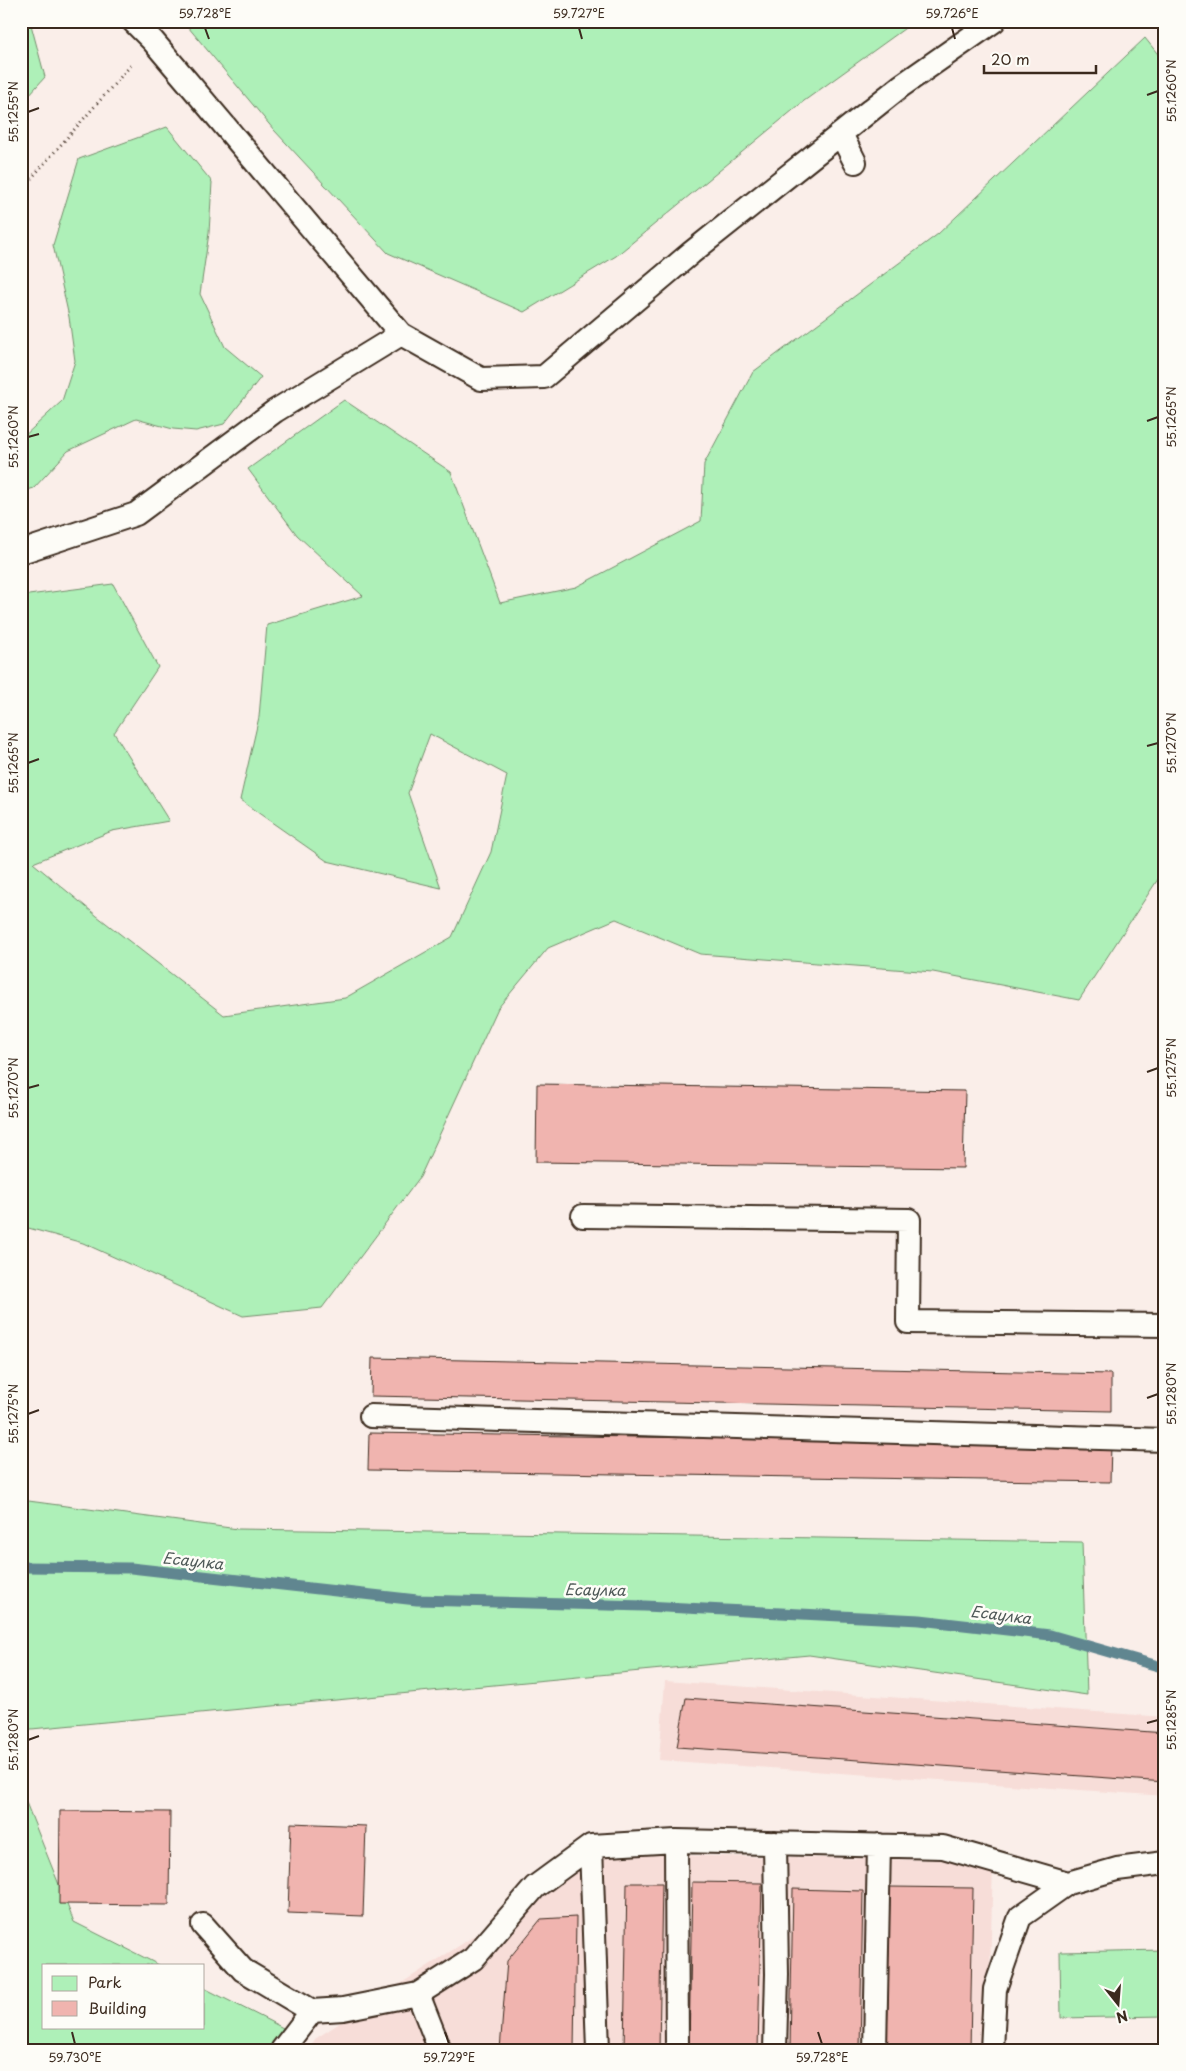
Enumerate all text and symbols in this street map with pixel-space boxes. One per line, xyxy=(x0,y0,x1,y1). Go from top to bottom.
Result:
text: 59.728°E xyxy=(178,4,232,22)
text: 59.727°E xyxy=(553,4,605,22)
text: 59.726°E xyxy=(925,4,979,22)
scale bar xyxy=(984,42,1096,74)
text: 20 m xyxy=(991,47,1030,70)
text: 55.1260°N xyxy=(1162,59,1180,123)
text: 55.1255°N xyxy=(4,81,22,143)
text: 55.1265°N xyxy=(1162,386,1180,448)
text: 55.1260°N xyxy=(4,405,22,469)
text: 55.1270°N xyxy=(1162,712,1180,774)
text: 55.1265°N xyxy=(4,732,22,794)
text: 55.1275°N xyxy=(1162,1038,1180,1098)
text: 55.1270°N xyxy=(4,1057,22,1119)
text: 55.1280°N xyxy=(1162,1363,1180,1425)
text: 55.1275°N xyxy=(4,1384,22,1444)
water label: Есаулка xyxy=(162,1545,225,1575)
water label: Есаулка xyxy=(564,1577,626,1601)
water label: Есаулка xyxy=(969,1599,1033,1629)
text: 55.1285°N xyxy=(1162,1690,1180,1750)
text: 55.1280°N xyxy=(4,1709,22,1771)
legend xyxy=(42,1964,205,2028)
text: Park xyxy=(88,1970,122,1993)
north arrow xyxy=(1094,1978,1144,2028)
text: Building xyxy=(88,1996,147,2019)
text: N xyxy=(1114,2005,1130,2029)
text: 59.730°E xyxy=(48,2048,102,2066)
text: 59.729°E xyxy=(423,2048,475,2066)
text: 59.728°E xyxy=(795,2048,849,2066)

